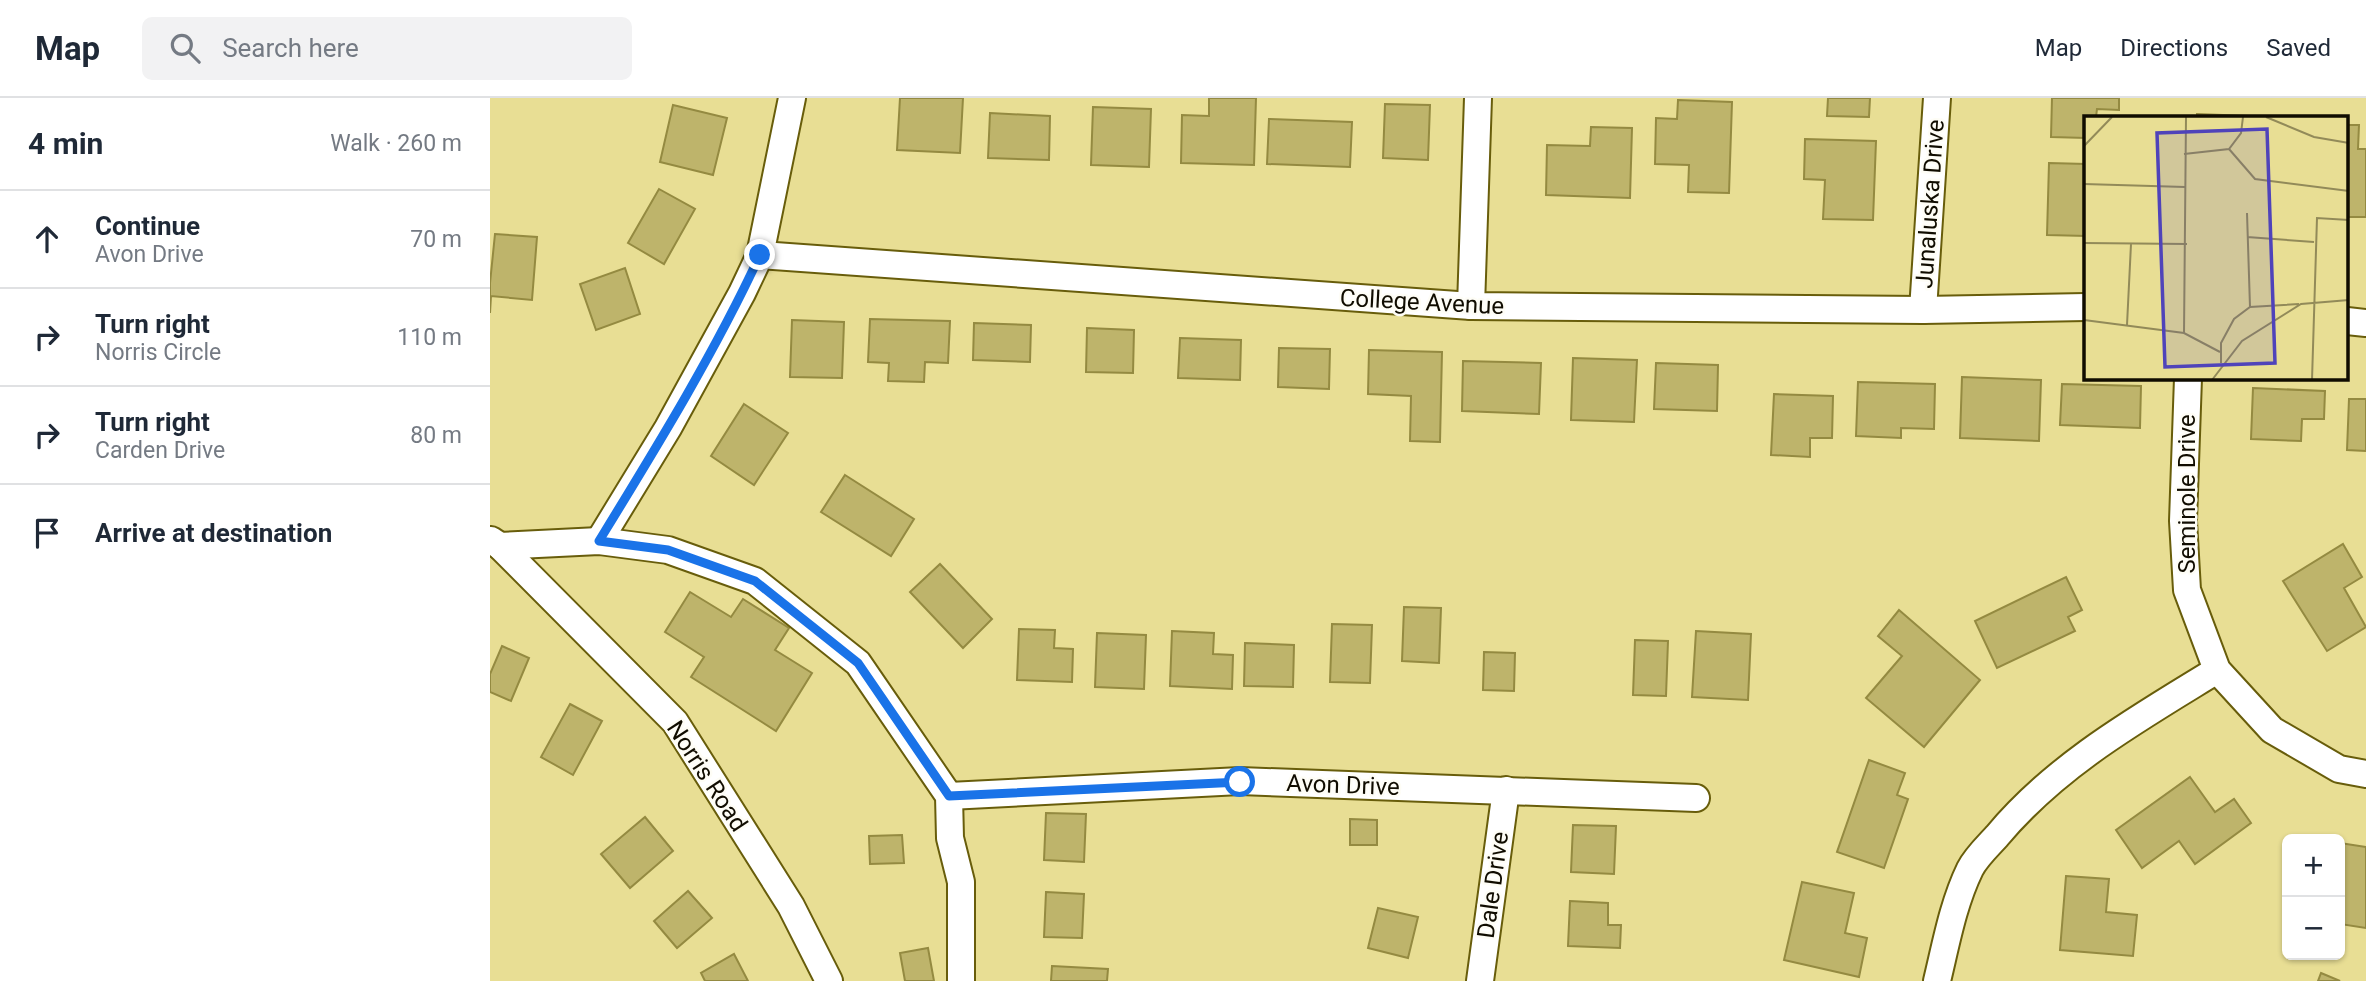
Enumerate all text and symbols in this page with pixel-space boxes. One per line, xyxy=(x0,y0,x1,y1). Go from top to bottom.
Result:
search box xyxy=(142,17,632,80)
text: Map xyxy=(35,29,100,68)
icon: search xyxy=(166,29,204,67)
text: Search here xyxy=(222,33,359,63)
text: Map xyxy=(2035,34,2082,62)
text: Directions xyxy=(2120,34,2228,62)
text: Saved xyxy=(2266,34,2331,62)
inset map xyxy=(2084,116,2348,380)
street label: Junaluska Drive xyxy=(1910,119,1950,289)
text: 4 min xyxy=(28,126,103,161)
text: Walk · 260 m xyxy=(330,130,462,157)
text: Continue xyxy=(95,211,200,241)
icon: ahead xyxy=(28,220,66,258)
text: 70 m xyxy=(410,226,462,253)
route end xyxy=(744,239,775,270)
text: Avon Drive xyxy=(95,241,204,268)
street label: College Avenue xyxy=(1339,284,1505,320)
text: Turn right xyxy=(95,309,210,339)
icon: right xyxy=(28,318,66,356)
text: 110 m xyxy=(397,324,462,351)
text: Norris Circle xyxy=(95,339,221,366)
text: Turn right xyxy=(95,407,210,437)
street label: Seminole Drive xyxy=(2173,414,2201,574)
icon: right xyxy=(28,416,66,454)
text: 80 m xyxy=(410,422,462,449)
text: Carden Drive xyxy=(95,437,225,464)
icon: arrive xyxy=(28,514,66,552)
text: Arrive at destination xyxy=(95,518,332,548)
street label: Norris Road xyxy=(661,715,753,837)
route start xyxy=(1224,766,1255,797)
street label: Avon Drive xyxy=(1286,769,1400,801)
street label: Dale Drive xyxy=(1472,830,1514,940)
map controls xyxy=(2282,834,2345,960)
button: + xyxy=(2282,834,2345,897)
button: − xyxy=(2282,897,2345,960)

